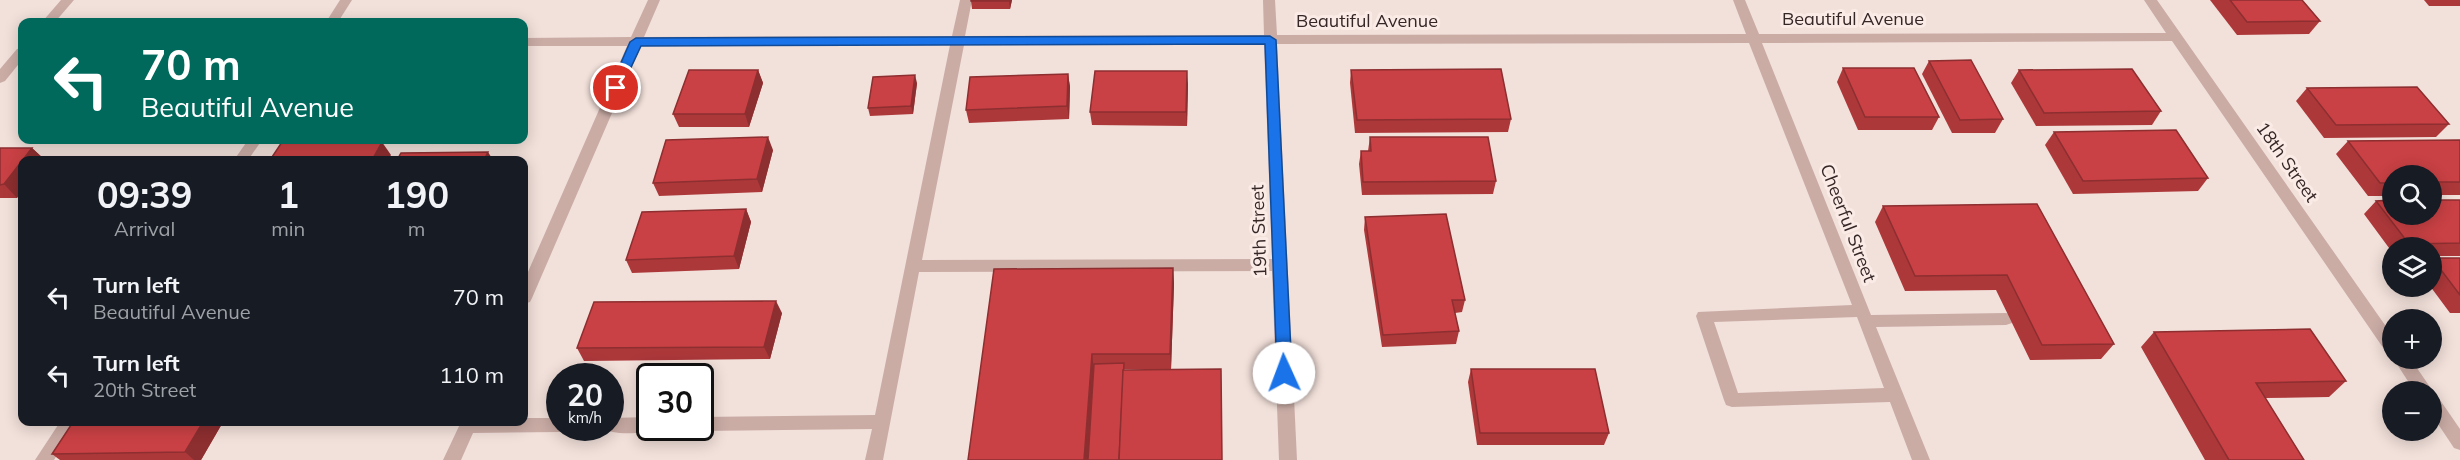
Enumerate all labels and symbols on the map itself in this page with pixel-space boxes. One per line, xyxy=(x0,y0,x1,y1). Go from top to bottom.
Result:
street label: Beautiful Avenue xyxy=(1782,7,1924,30)
street label: Beautiful Avenue xyxy=(1296,9,1438,32)
pin xyxy=(590,62,641,113)
street label: 18th Street xyxy=(2251,117,2323,206)
street label: Cheerful Street xyxy=(1815,160,1882,285)
street label: 19th Street xyxy=(1245,184,1272,278)
position arrow xyxy=(1252,341,1316,405)
speed limit sign: 30 xyxy=(636,363,714,441)

